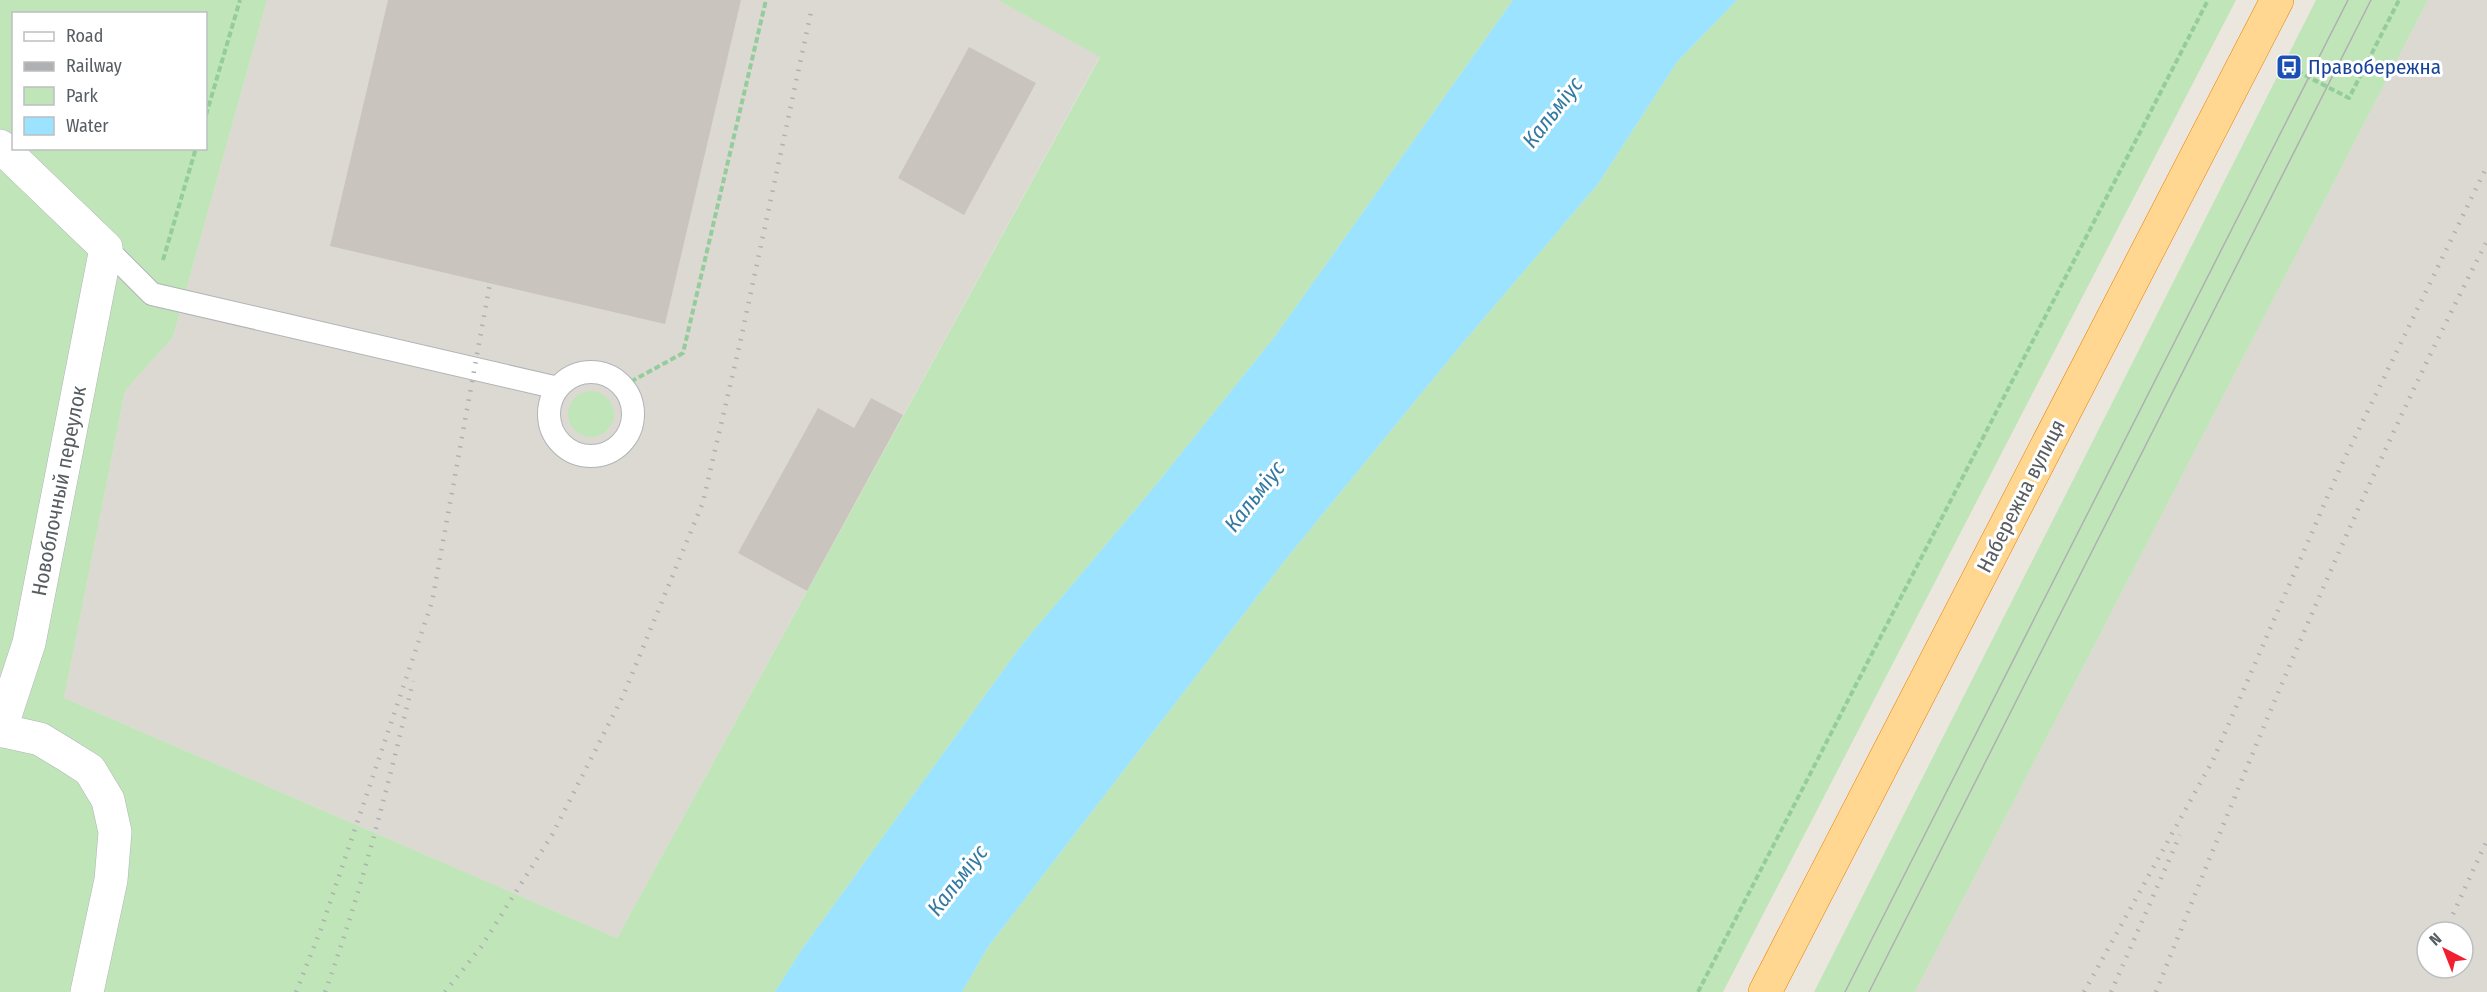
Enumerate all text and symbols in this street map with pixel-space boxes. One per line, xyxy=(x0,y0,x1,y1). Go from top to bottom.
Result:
legend xyxy=(12,12,207,150)
text: Road xyxy=(66,25,103,47)
bus stop icon: Правобережна xyxy=(2274,52,2304,82)
place label: Правобережна xyxy=(2308,54,2441,80)
text: Railway xyxy=(66,55,122,77)
water label: Кальміус xyxy=(1516,71,1589,153)
text: Park xyxy=(66,85,99,107)
text: Water xyxy=(66,115,109,137)
street label: Новоблочный переулок xyxy=(26,384,92,598)
street label: Набережна вулиця xyxy=(1971,415,2071,577)
water label: Кальміус xyxy=(1218,455,1291,537)
water label: Кальміус xyxy=(921,839,994,921)
north arrow xyxy=(2415,920,2475,980)
text: N xyxy=(2425,929,2445,949)

